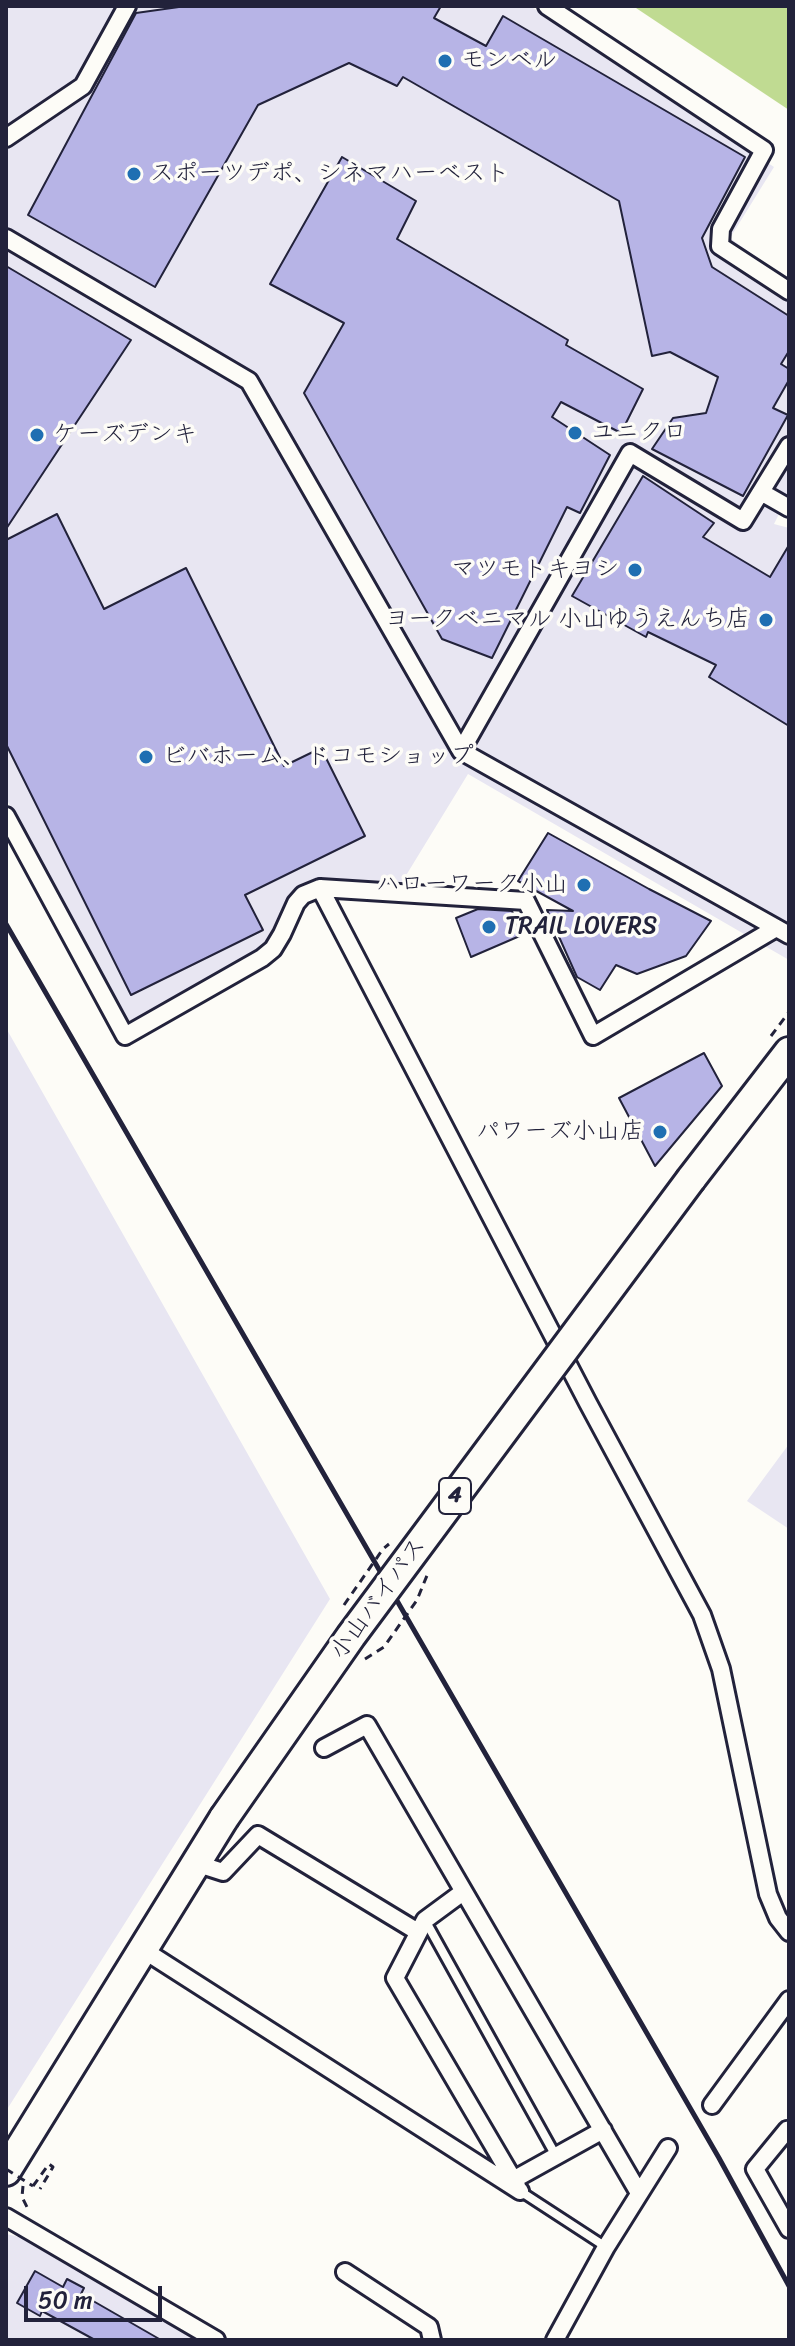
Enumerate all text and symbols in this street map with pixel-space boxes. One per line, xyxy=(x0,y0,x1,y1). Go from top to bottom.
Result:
place label: モンベル xyxy=(461,47,557,75)
marker: モンベル xyxy=(436,52,454,70)
place label: スポーツデポ、シネマハーベスト xyxy=(150,160,510,188)
marker: スポーツデポ、シネマハーベスト xyxy=(125,165,143,183)
place label: ユニクロ xyxy=(591,419,687,447)
place label: ケーズデンキ xyxy=(53,421,197,449)
marker: ユニクロ xyxy=(566,424,584,442)
marker: ケーズデンキ xyxy=(28,426,46,444)
place label: マツモトキヨシ xyxy=(451,556,619,584)
marker: マツモトキヨシ xyxy=(626,561,644,579)
place label: ヨークベニマル 小山ゆうえんち店 xyxy=(385,606,750,634)
marker: ヨークベニマル 小山ゆうえんち店 xyxy=(757,611,775,629)
place label: ビバホーム、ドコモショップ xyxy=(162,743,474,771)
marker: ビバホーム、ドコモショップ xyxy=(137,748,155,766)
place label: ハローワーク小山 xyxy=(376,871,568,899)
marker: ハローワーク小山 xyxy=(575,876,593,894)
place label: TRAIL LOVERS xyxy=(505,913,657,941)
marker: TRAIL LOVERS xyxy=(480,918,498,936)
place label: パワーズ小山店 xyxy=(476,1118,644,1146)
marker: パワーズ小山店 xyxy=(651,1123,669,1141)
road number: 4 xyxy=(439,1478,471,1514)
street label: 小山バイパス xyxy=(325,1532,433,1666)
scale bar xyxy=(28,2270,166,2320)
text: 50 m xyxy=(38,2279,93,2321)

